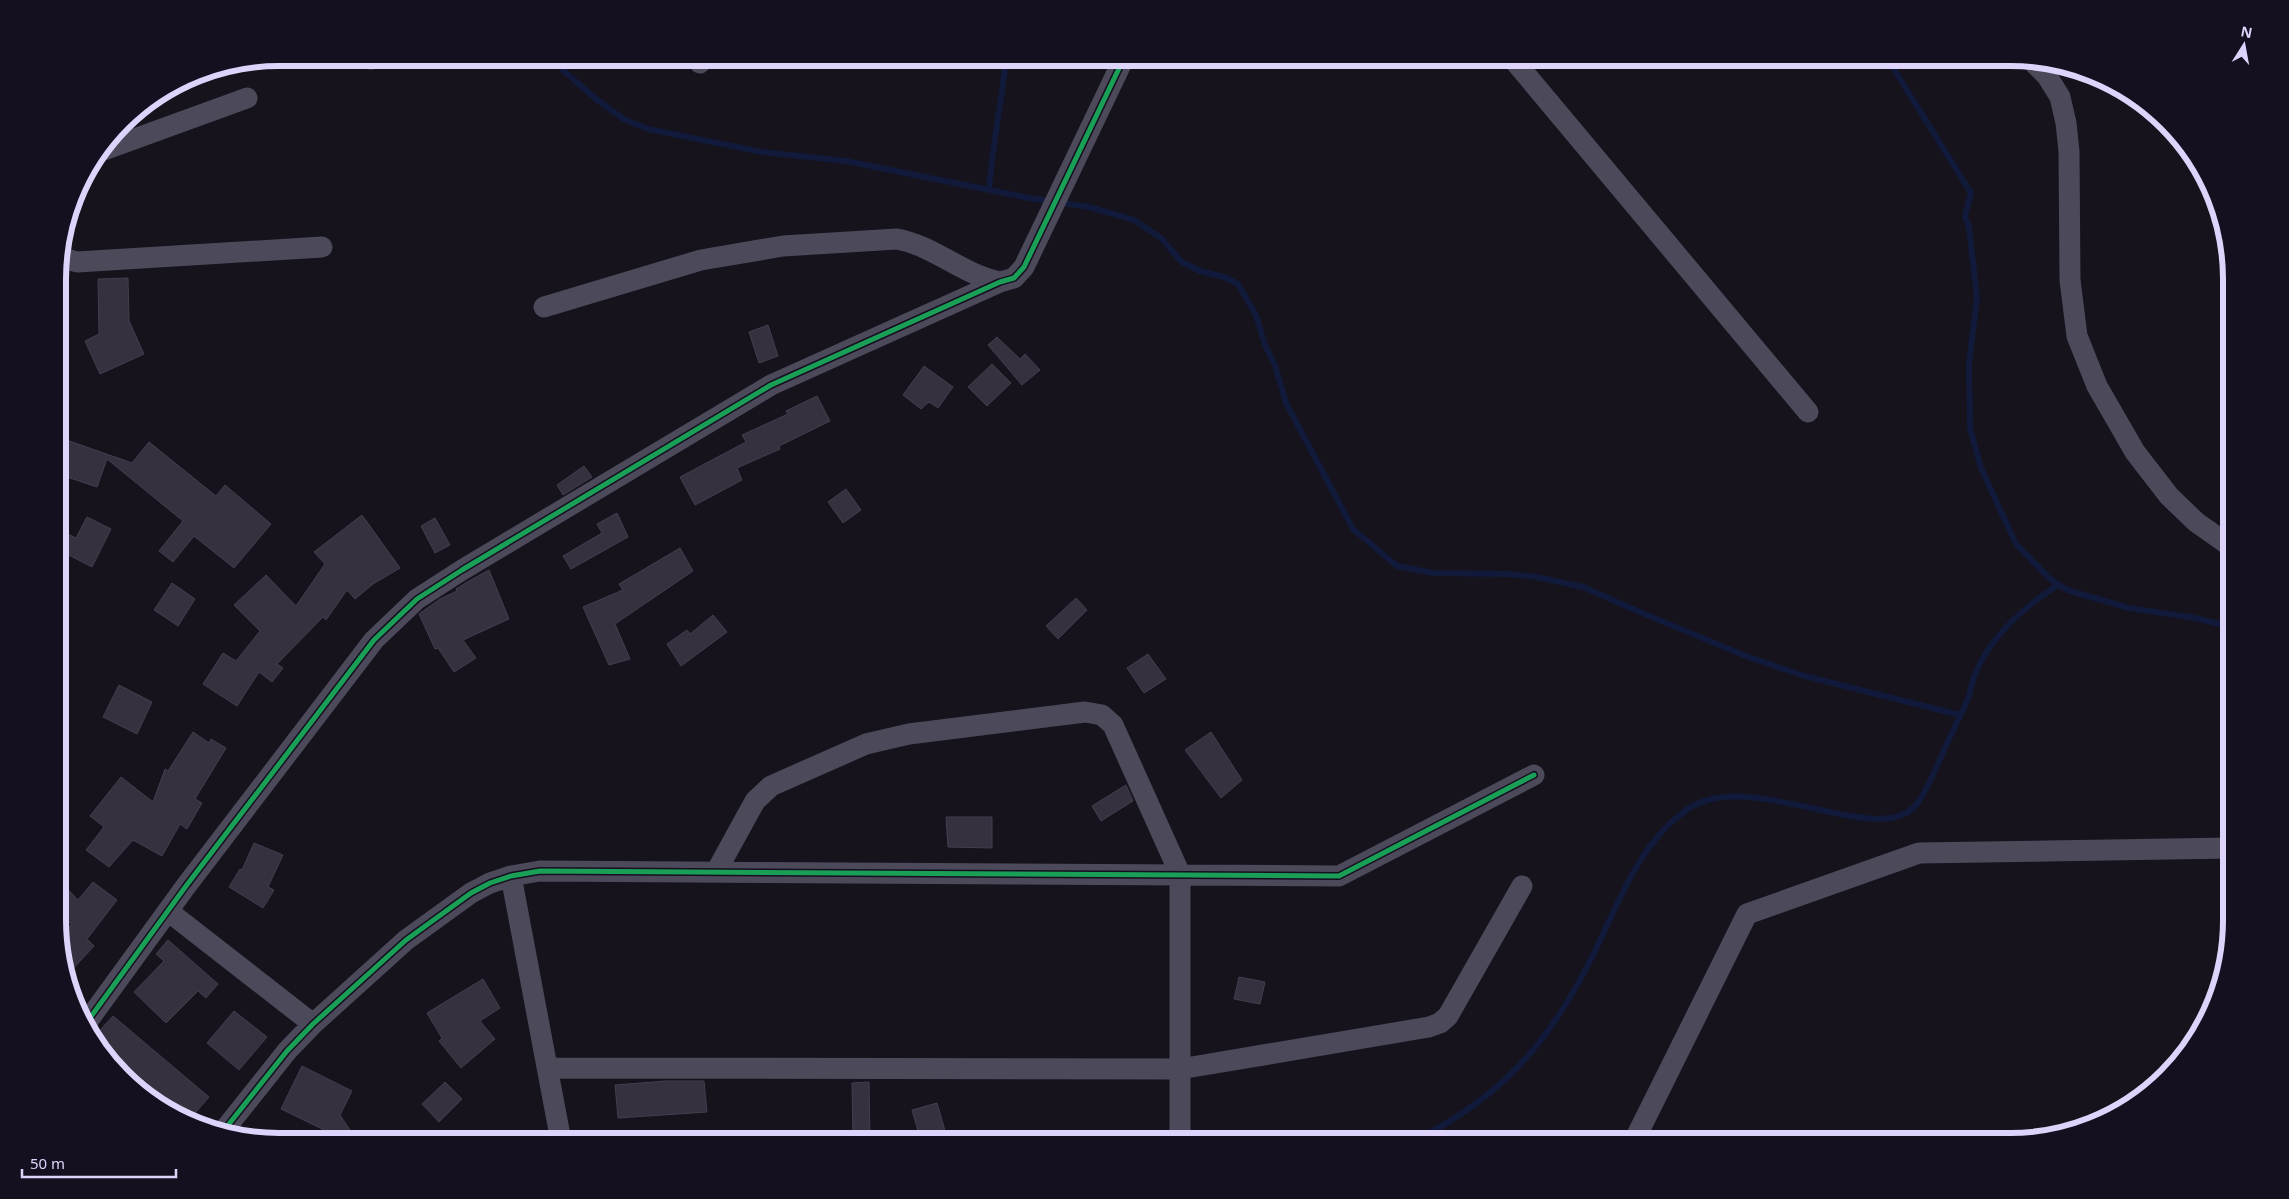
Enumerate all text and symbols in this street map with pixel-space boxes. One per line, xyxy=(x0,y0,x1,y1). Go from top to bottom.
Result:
north arrow xyxy=(2219,20,2269,70)
text: N xyxy=(2239,21,2254,42)
scale bar xyxy=(22,1146,176,1178)
text: 50 m xyxy=(30,1153,65,1173)

